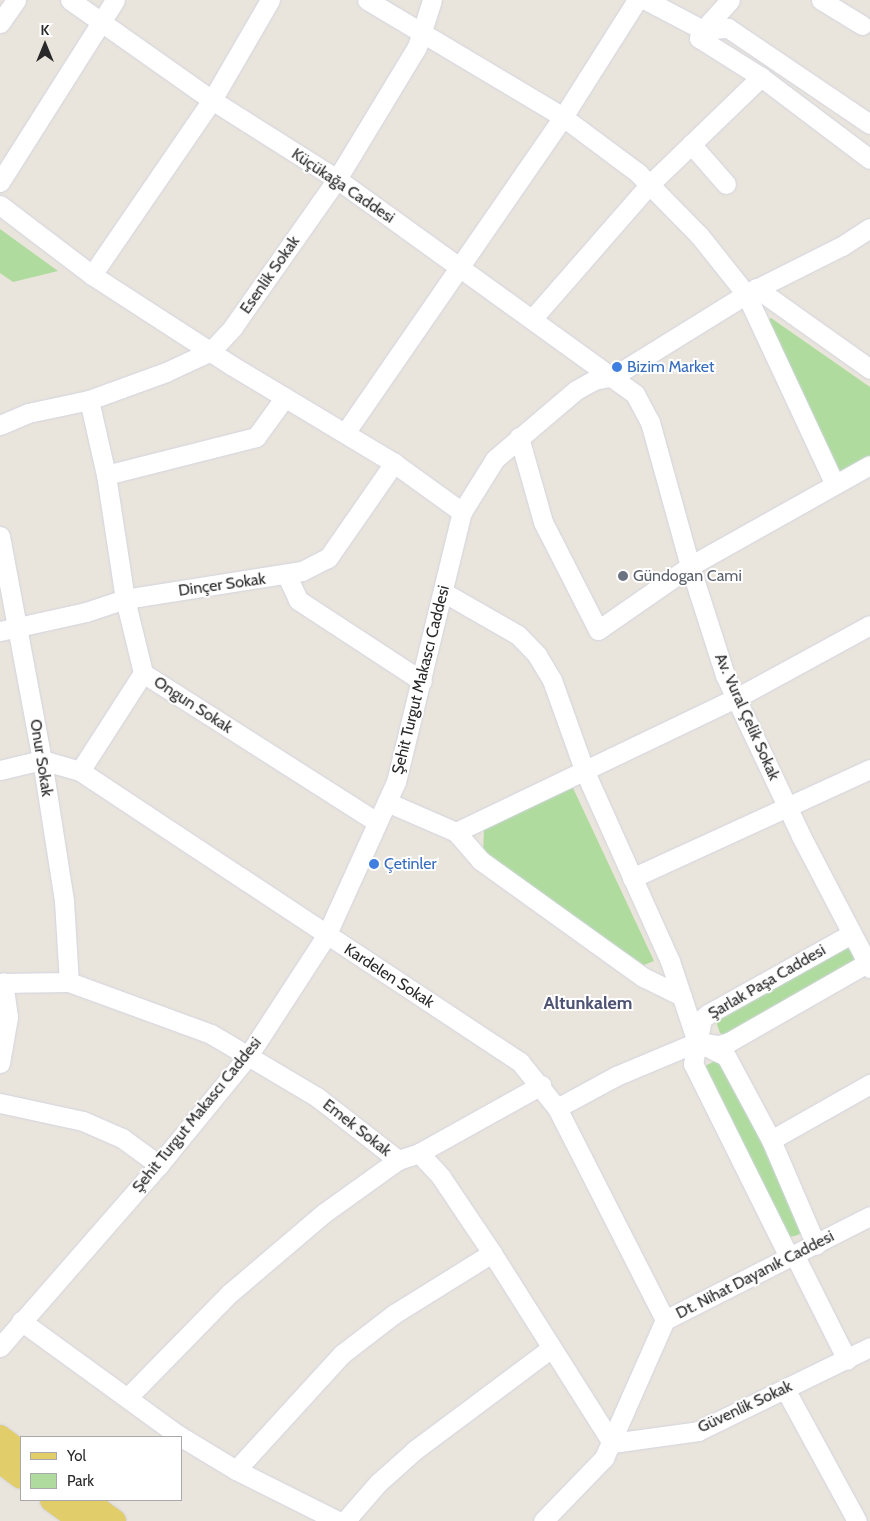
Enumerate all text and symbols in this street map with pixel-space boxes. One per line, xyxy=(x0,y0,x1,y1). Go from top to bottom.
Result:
north arrow xyxy=(20,20,70,70)
text: K xyxy=(41,21,49,39)
street label: Küçükağa Caddesi xyxy=(288,144,398,228)
street label: Esenlik Sokak xyxy=(236,232,304,318)
place label: Bizim Market xyxy=(627,357,714,377)
marker: Bizim Market xyxy=(611,361,623,373)
place label: Gündogan Cami xyxy=(633,566,742,586)
street label: Dinçer Sokak xyxy=(177,569,267,601)
marker: Gündogan Cami xyxy=(617,570,629,582)
street label: Şehit Turgut Makascı Caddesi xyxy=(388,583,454,777)
street label: Av. Vural Çelik Sokak xyxy=(710,650,784,784)
street label: Ongun Sokak xyxy=(150,672,236,738)
street label: Onur Sokak xyxy=(25,718,57,798)
place label: Çetinler xyxy=(384,854,436,874)
marker: Çetinler xyxy=(368,858,380,870)
street label: Kardelen Sokak xyxy=(341,940,437,1012)
street label: Şarlak Paşa Caddesi xyxy=(705,941,829,1023)
district label: Altunkalem xyxy=(544,992,632,1014)
street label: Şehit Turgut Makascı Caddesi xyxy=(128,1034,266,1196)
street label: Emek Sokak xyxy=(319,1095,395,1161)
street label: Dt. Nihat Dayanık Caddesi xyxy=(673,1227,837,1323)
street label: Güvenlik Sokak xyxy=(695,1377,795,1437)
legend xyxy=(20,1436,182,1501)
text: Yol xyxy=(67,1447,86,1465)
text: Park xyxy=(67,1472,94,1490)

